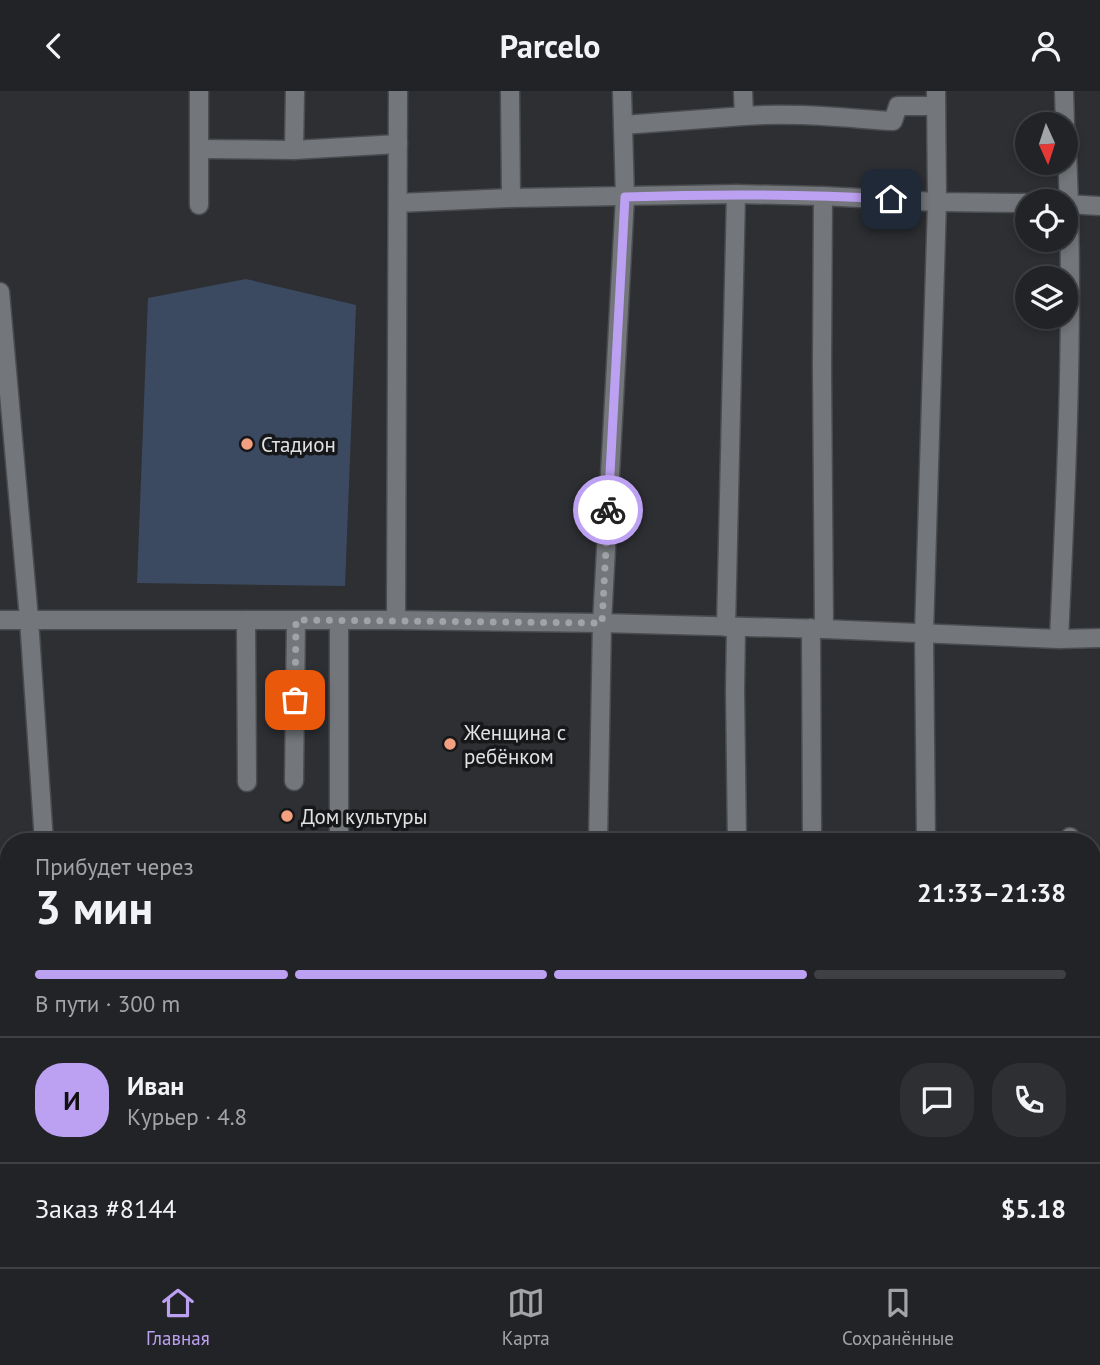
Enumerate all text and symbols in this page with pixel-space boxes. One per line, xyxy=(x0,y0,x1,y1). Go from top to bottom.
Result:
text: Parcelo xyxy=(500,25,600,67)
icon: back xyxy=(35,27,73,65)
icon: person xyxy=(1027,27,1065,65)
north arrow xyxy=(1015,112,1078,175)
map controls xyxy=(1015,112,1078,329)
pin xyxy=(861,169,921,229)
icon: home xyxy=(872,180,910,218)
button: locate xyxy=(1015,189,1078,252)
button: layers xyxy=(1015,266,1078,329)
place label: Стадион xyxy=(261,431,336,458)
marker: Стадион xyxy=(239,436,255,452)
courier xyxy=(573,475,643,545)
icon: bike xyxy=(589,491,627,529)
pin xyxy=(265,670,325,730)
icon: bag xyxy=(276,681,314,719)
place label: Женщина с ребёнком xyxy=(463,719,566,770)
marker: Женщина с ребёнком xyxy=(442,736,458,752)
place label: Дом культуры xyxy=(301,803,427,830)
marker: Дом культуры xyxy=(279,808,295,824)
text: Прибудет через xyxy=(35,852,194,881)
text: 21:33–21:38 xyxy=(917,876,1066,909)
text: 3 мин xyxy=(35,877,153,937)
text: В пути · 300 m xyxy=(35,989,180,1018)
button: chat xyxy=(900,1063,974,1137)
button: phone xyxy=(992,1063,1066,1137)
text: Иван xyxy=(127,1069,184,1102)
text: И xyxy=(63,1084,81,1117)
text: Курьер · 4.8 xyxy=(127,1102,247,1131)
text: Заказ #8144 xyxy=(35,1192,177,1225)
text: $5.18 xyxy=(1001,1192,1066,1225)
tab: Главная xyxy=(146,1284,210,1350)
tab: Карта xyxy=(502,1284,550,1350)
tab: Сохранённые xyxy=(842,1284,954,1350)

